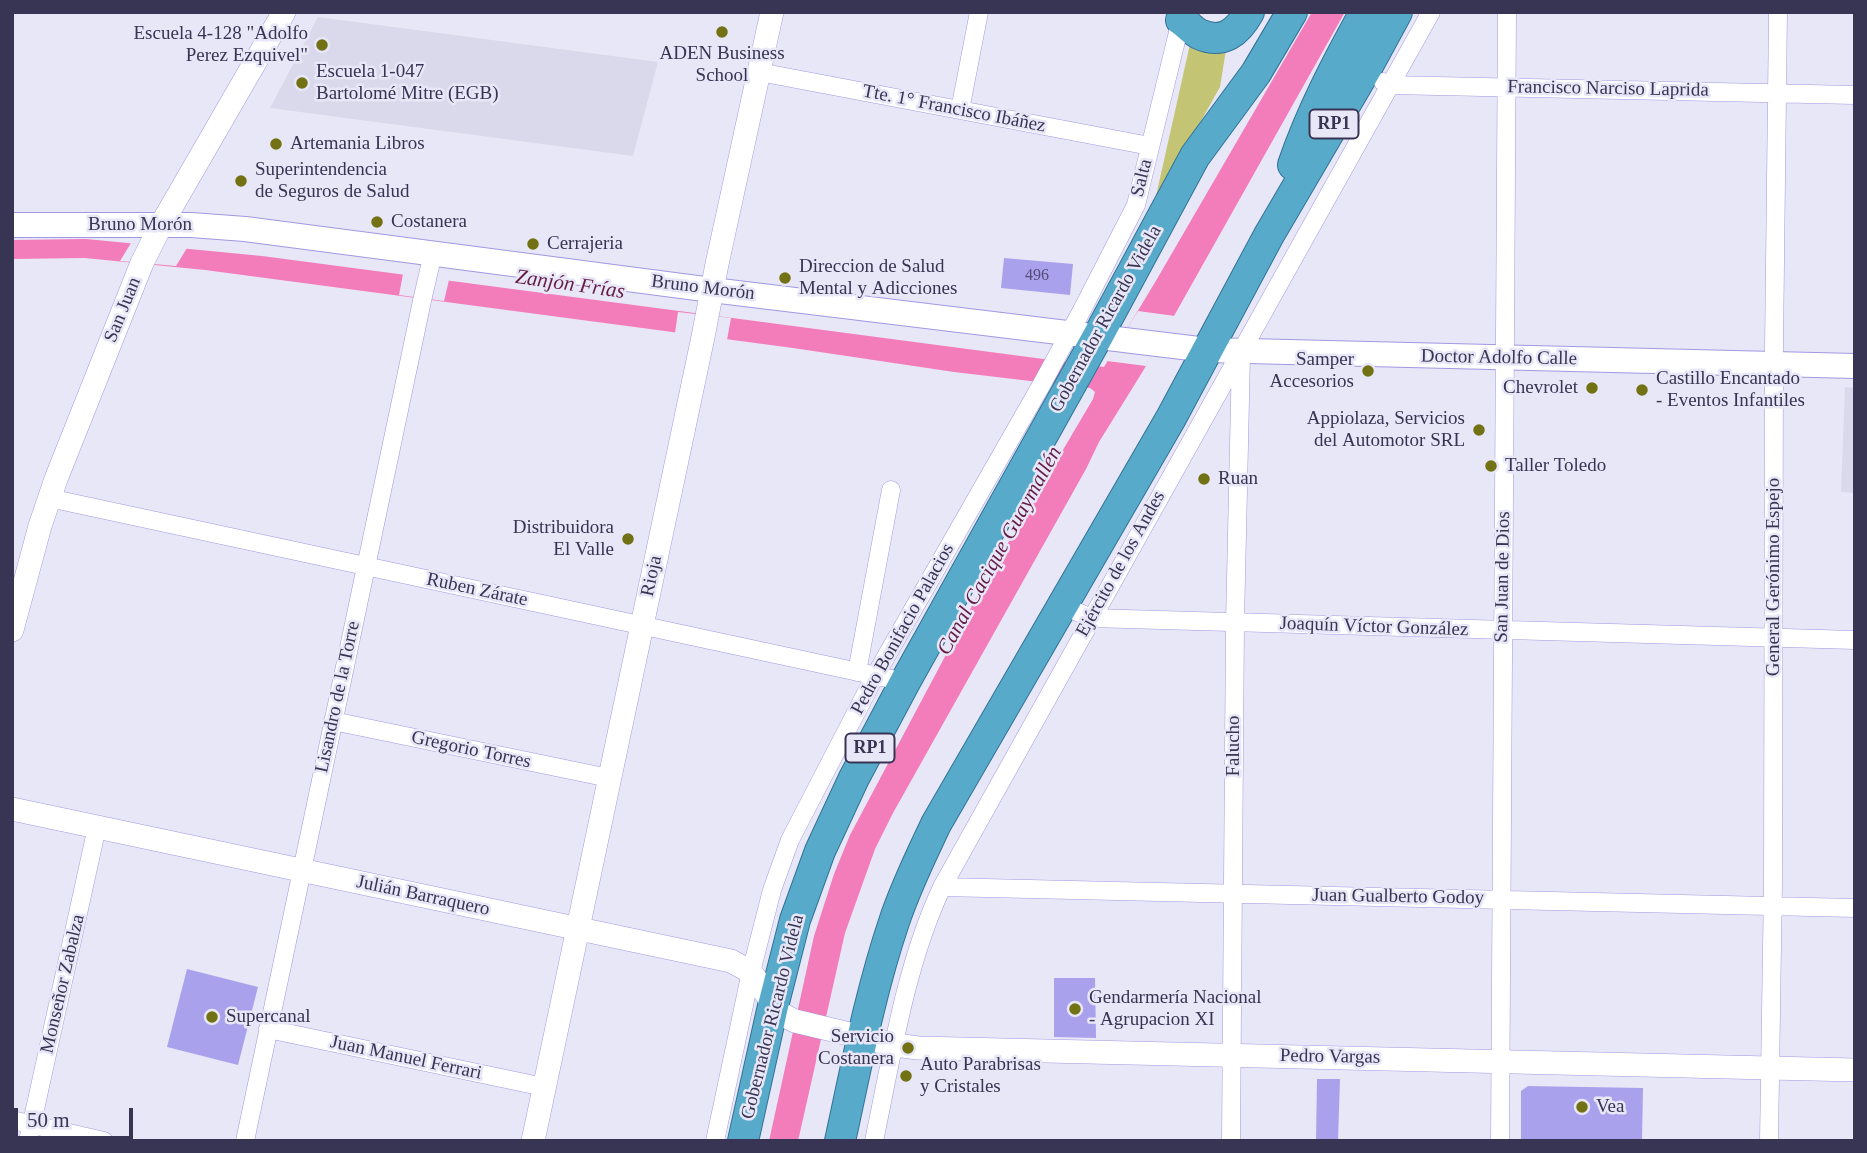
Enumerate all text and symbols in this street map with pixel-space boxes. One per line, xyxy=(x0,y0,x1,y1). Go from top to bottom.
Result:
place label: Escuela 4-128 "Adolfo Perez Ezquivel" xyxy=(134,23,308,67)
marker: ADEN Business School xyxy=(714,24,730,40)
marker: Escuela 4-128 "Adolfo Perez Ezquivel" xyxy=(314,37,330,53)
place label: ADEN Business School xyxy=(659,43,785,87)
place label: Escuela 1-047 Bartolomé Mitre (EGB) xyxy=(316,61,499,105)
marker: Escuela 1-047 Bartolomé Mitre (EGB) xyxy=(294,75,310,91)
street label: Francisco Narciso Laprida xyxy=(1507,76,1709,102)
street label: Tte. 1° Francisco Ibáñez xyxy=(861,80,1047,138)
road number: RP1 xyxy=(1310,110,1358,139)
place label: Artemania Libros xyxy=(290,133,425,155)
marker: Artemania Libros xyxy=(268,136,284,152)
street label: Salta xyxy=(1126,157,1158,199)
place label: Superintendencia de Seguros de Salud xyxy=(255,159,410,203)
marker: Superintendencia de Seguros de Salud xyxy=(233,173,249,189)
place label: Costanera xyxy=(391,211,467,233)
street label: Bruno Morón xyxy=(88,214,192,236)
marker: Costanera xyxy=(369,214,385,230)
street label: Gobernador Ricardo Videla xyxy=(1045,222,1167,416)
place label: Cerrajeria xyxy=(547,233,623,255)
marker: Cerrajeria xyxy=(525,236,541,252)
place label: Direccion de Salud Mental y Adicciones xyxy=(799,256,957,300)
water label: Zanjón Frías xyxy=(514,265,626,305)
house number: 496 xyxy=(1025,266,1049,286)
street label: Bruno Morón xyxy=(650,270,756,306)
marker: Direccion de Salud Mental y Adicciones xyxy=(777,270,793,286)
street label: San Juan xyxy=(100,274,146,346)
street label: Doctor Adolfo Calle xyxy=(1421,345,1577,371)
place label: Samper Accesorios xyxy=(1270,349,1354,393)
marker: Samper Accesorios xyxy=(1360,363,1376,379)
place label: Castillo Encantado - Eventos Infantiles xyxy=(1656,368,1805,412)
place label: Chevrolet xyxy=(1503,377,1578,399)
marker: Chevrolet xyxy=(1584,380,1600,396)
marker: Castillo Encantado - Eventos Infantiles xyxy=(1634,382,1650,398)
place label: Appiolaza, Servicios del Automotor SRL xyxy=(1307,408,1465,452)
marker: Appiolaza, Servicios del Automotor SRL xyxy=(1471,422,1487,438)
water label: Canal Cacique Guaymallén xyxy=(932,442,1068,660)
place label: Taller Toledo xyxy=(1505,455,1606,477)
marker: Taller Toledo xyxy=(1483,458,1499,474)
place label: Ruan xyxy=(1218,468,1258,490)
marker: Ruan xyxy=(1196,471,1212,487)
street label: General Gerónimo Espejo xyxy=(1763,478,1785,676)
street label: Ejército de los Andes xyxy=(1072,487,1170,641)
street label: San Juan de Dios xyxy=(1490,511,1516,643)
place label: Distribuidora El Valle xyxy=(513,517,614,561)
marker: Distribuidora El Valle xyxy=(620,531,636,547)
street label: Pedro Bonifacio Palacios xyxy=(846,539,960,719)
street label: Rioja xyxy=(637,553,667,599)
street label: Ruben Zárate xyxy=(424,568,530,612)
street label: Joaquín Víctor González xyxy=(1279,612,1469,642)
street label: Lisandro de la Torre xyxy=(311,619,365,775)
street label: Falucho xyxy=(1223,715,1245,777)
street label: Gregorio Torres xyxy=(409,726,533,774)
road number: RP1 xyxy=(846,734,894,762)
street label: Julián Barraquero xyxy=(354,871,492,921)
street label: Juan Gualberto Godoy xyxy=(1312,884,1484,910)
street label: Monseñor Zabalza xyxy=(36,912,90,1056)
street label: Gobernador Ricardo Videla xyxy=(737,912,809,1122)
place label: Gendarmería Nacional - Agrupacion XI xyxy=(1089,987,1261,1031)
marker: Gendarmería Nacional - Agrupacion XI xyxy=(1067,1001,1083,1017)
place label: Supercanal xyxy=(226,1006,310,1028)
marker: Supercanal xyxy=(204,1009,220,1025)
place label: Servicio Costanera xyxy=(818,1026,894,1070)
street label: Juan Manuel Ferrari xyxy=(328,1031,484,1085)
marker: Servicio Costanera xyxy=(900,1040,916,1056)
street label: Pedro Vargas xyxy=(1280,1045,1380,1069)
place label: Auto Parabrisas y Cristales xyxy=(920,1054,1041,1098)
marker: Auto Parabrisas y Cristales xyxy=(898,1068,914,1084)
scale bar xyxy=(18,1094,136,1138)
place label: Vea xyxy=(1596,1096,1624,1118)
marker: Vea xyxy=(1574,1099,1590,1115)
text: 50 m xyxy=(27,1108,70,1132)

